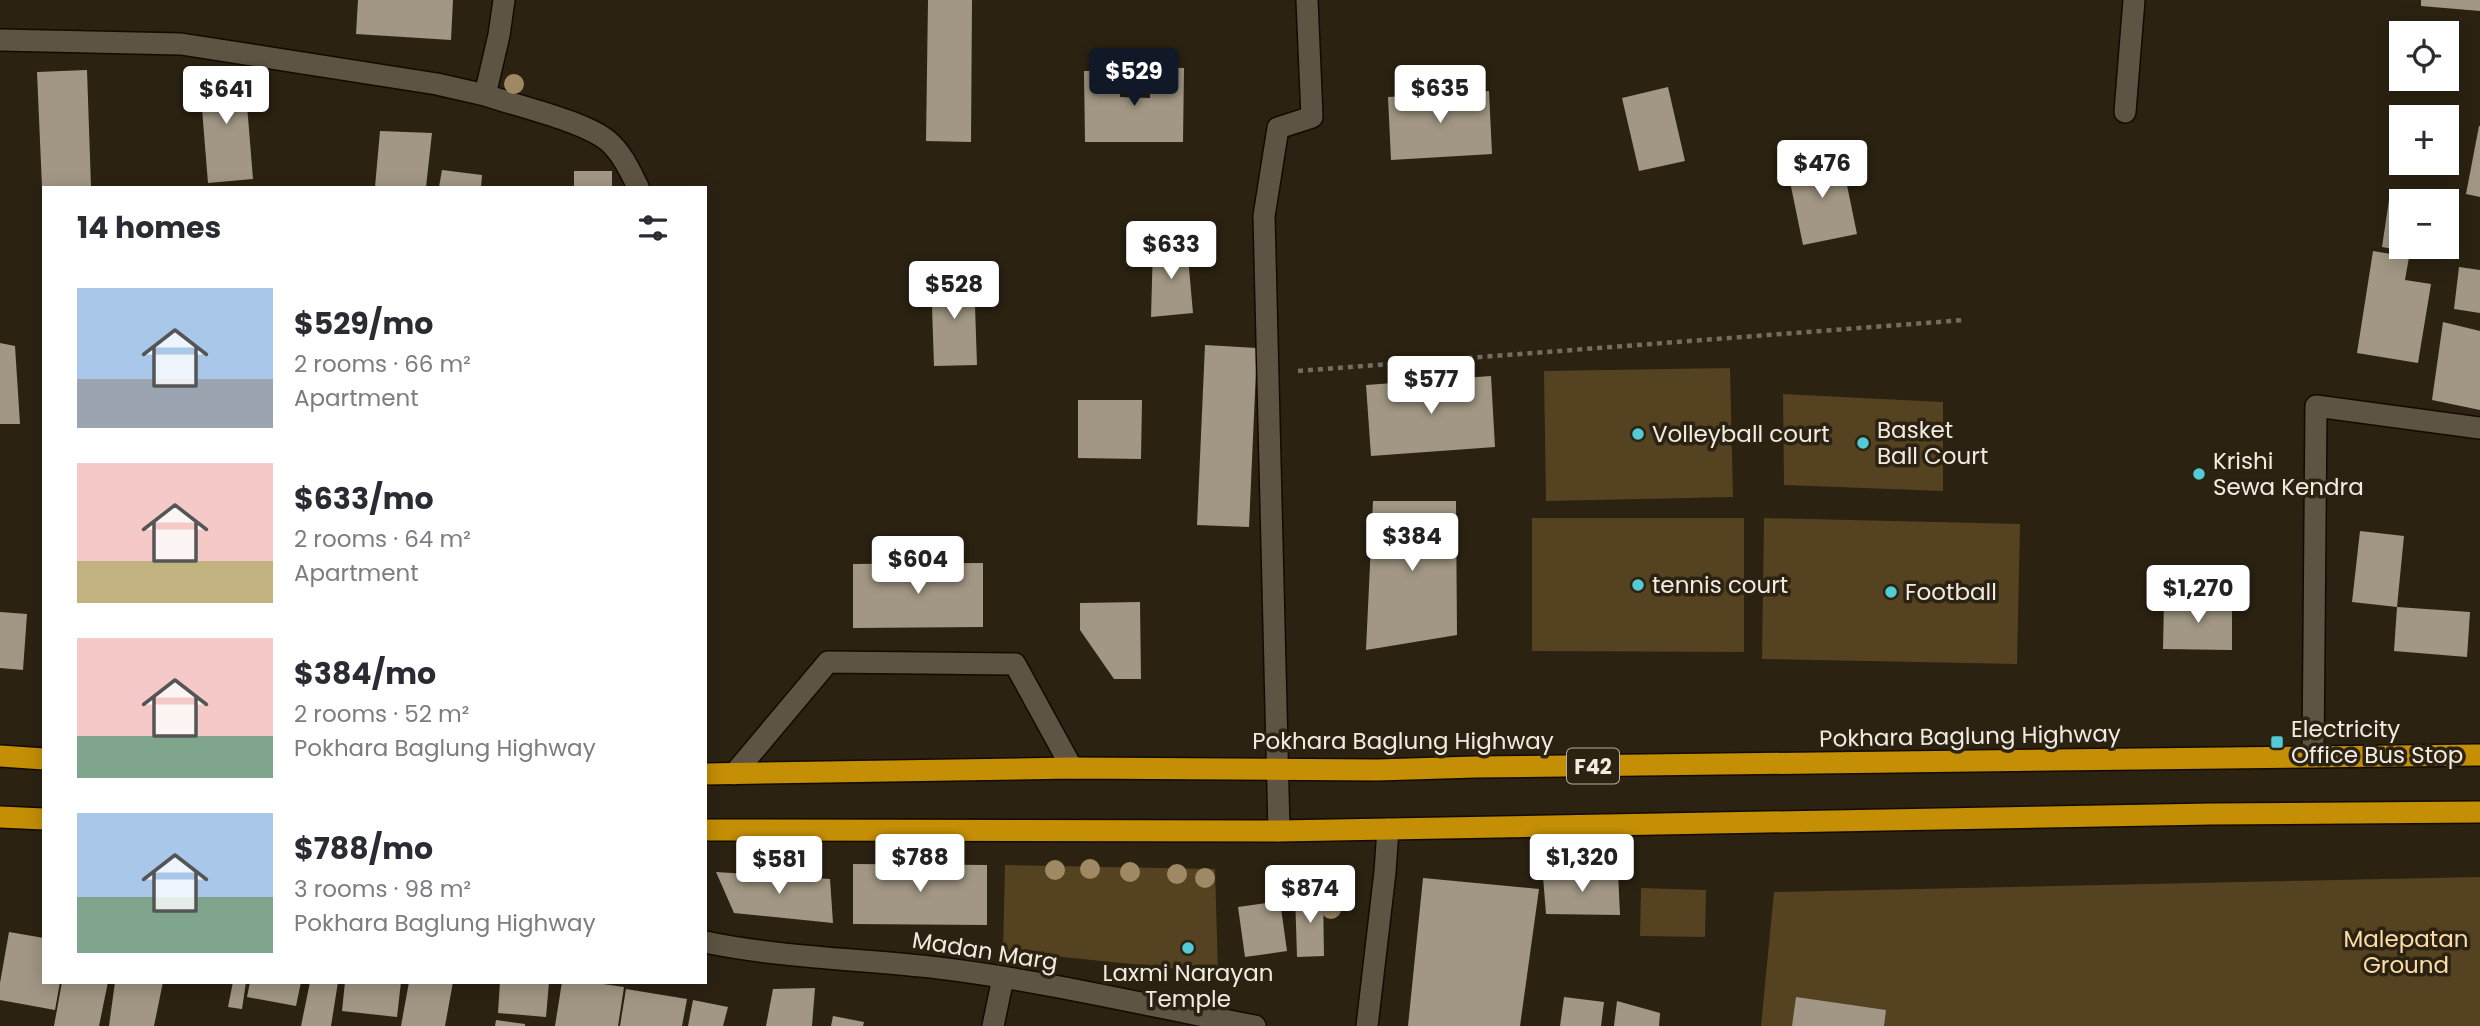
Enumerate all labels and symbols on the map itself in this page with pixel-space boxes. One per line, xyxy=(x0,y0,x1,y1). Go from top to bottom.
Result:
pin: $529 xyxy=(1093,48,1175,108)
pin: $641 xyxy=(185,66,267,126)
pin: $635 xyxy=(1399,66,1481,125)
pin: $476 xyxy=(1781,140,1863,200)
pin: $633 xyxy=(1130,222,1212,281)
pin: $528 xyxy=(913,262,995,321)
pin: $577 xyxy=(1390,356,1472,416)
place label: Basket Ball Court xyxy=(1877,414,1988,472)
place label: Volleyball court xyxy=(1652,418,1830,450)
marker: Volleyball court xyxy=(1630,426,1646,442)
marker: Basket Ball Court xyxy=(1855,435,1871,451)
place label: Krishi Sewa Kendra xyxy=(2213,445,2364,503)
marker: Krishi Sewa Kendra xyxy=(2191,466,2207,482)
pin: $384 xyxy=(1371,514,1453,573)
pin: $604 xyxy=(877,536,959,596)
pin: $1,270 xyxy=(2141,566,2255,625)
place label: tennis court xyxy=(1652,569,1788,601)
place label: Football xyxy=(1905,576,1997,608)
marker: tennis court xyxy=(1630,577,1646,593)
marker: Football xyxy=(1883,584,1899,600)
place label: Electricity Office Bus Stop xyxy=(2291,713,2463,771)
street label: Pokhara Baglung Highway xyxy=(1819,717,2121,755)
street label: Pokhara Baglung Highway xyxy=(1252,725,1554,757)
marker: Electricity Office Bus Stop xyxy=(2269,734,2285,750)
road number: F42 xyxy=(1567,748,1619,784)
pin: $788 xyxy=(879,834,961,894)
pin: $1,320 xyxy=(1525,834,1639,894)
pin: $581 xyxy=(738,836,820,896)
pin: $874 xyxy=(1269,866,1351,925)
park label: Malepatan Ground xyxy=(2343,923,2469,981)
street label: Madan Marg xyxy=(910,924,1060,978)
marker: Laxmi Narayan Temple xyxy=(1180,940,1196,956)
place label: Laxmi Narayan Temple xyxy=(1102,957,1274,1015)

